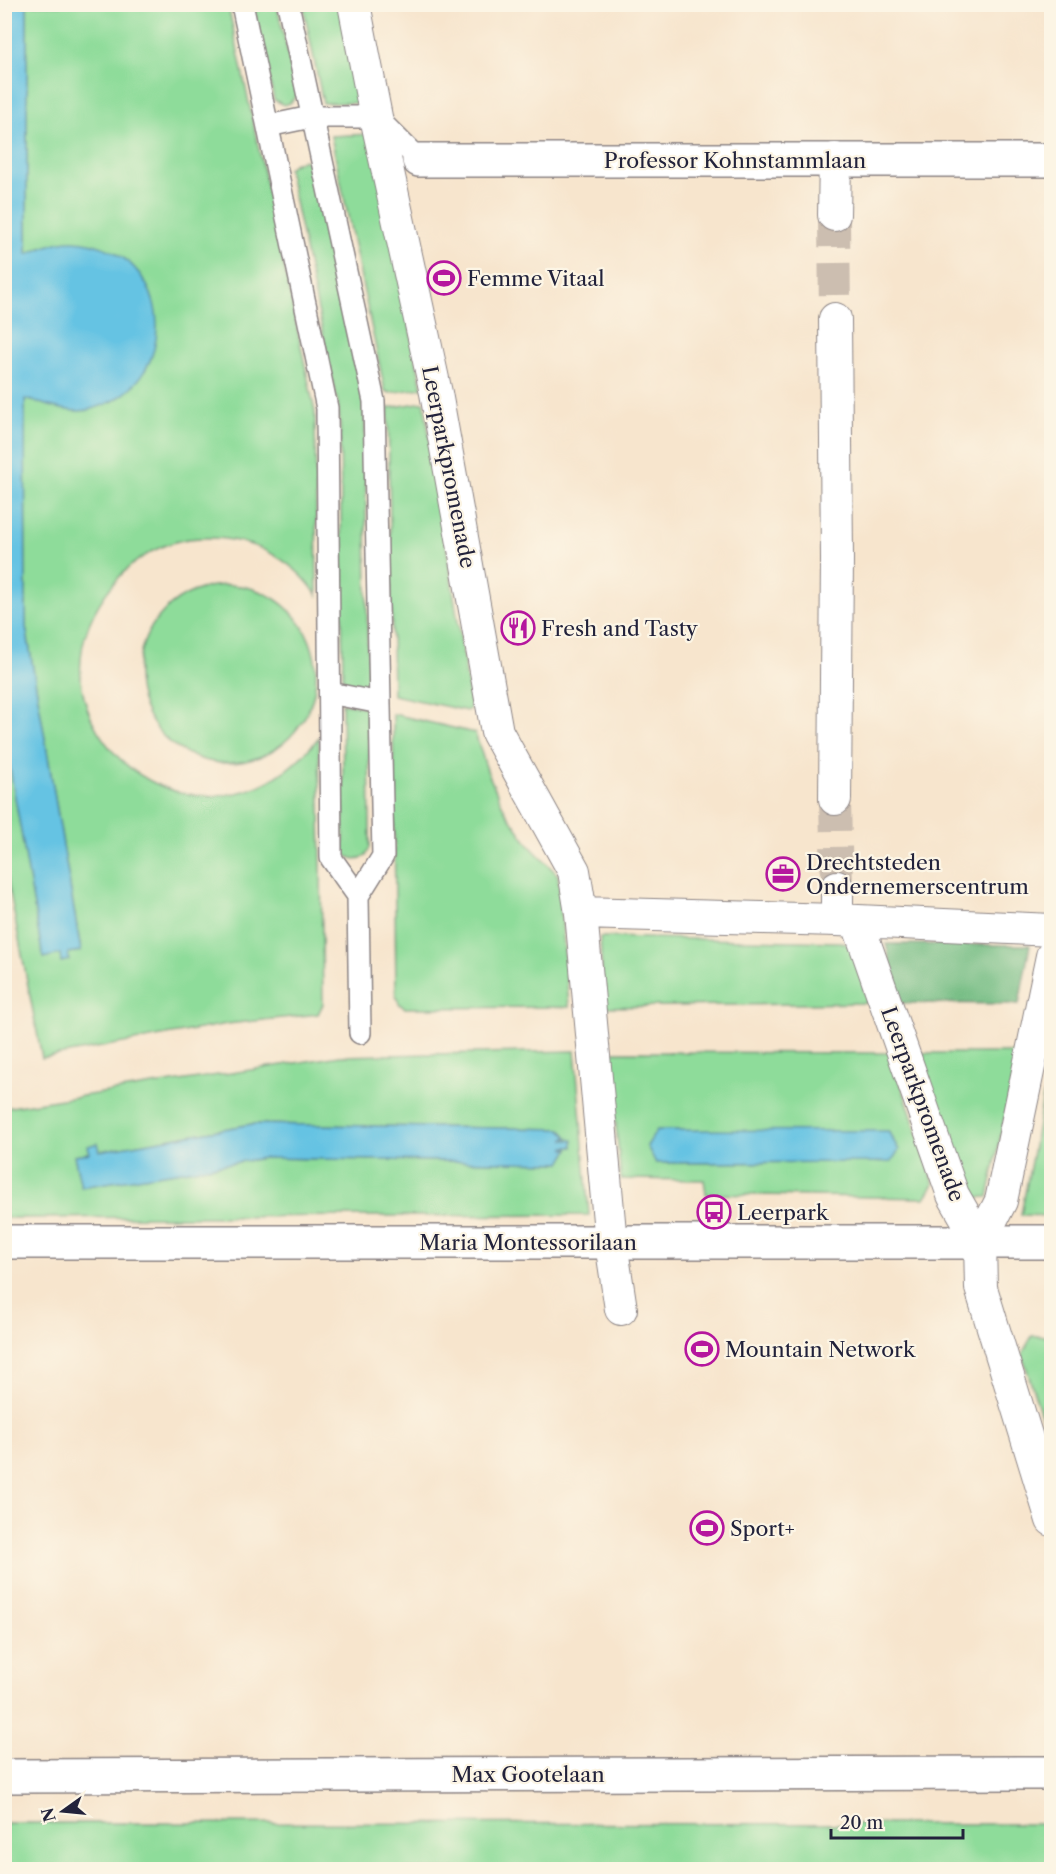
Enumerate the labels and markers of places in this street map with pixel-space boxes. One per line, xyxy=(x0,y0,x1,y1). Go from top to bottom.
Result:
sports icon: Femme Vitaal xyxy=(426,260,462,296)
place label: Femme Vitaal xyxy=(467,266,605,291)
restaurant icon: Fresh and Tasty xyxy=(500,610,536,646)
place label: Fresh and Tasty xyxy=(541,616,698,641)
place label: Drechtsteden Ondernemerscentrum xyxy=(806,850,1029,899)
office icon: Drechtsteden Ondernemerscentrum xyxy=(765,856,801,892)
bus stop icon: Leerpark xyxy=(696,1194,732,1230)
place label: Leerpark xyxy=(737,1200,829,1225)
sports icon: Mountain Network xyxy=(684,1331,720,1367)
place label: Mountain Network xyxy=(725,1337,916,1362)
sports icon: Sport+ xyxy=(689,1510,725,1546)
place label: Sport+ xyxy=(730,1516,795,1541)

